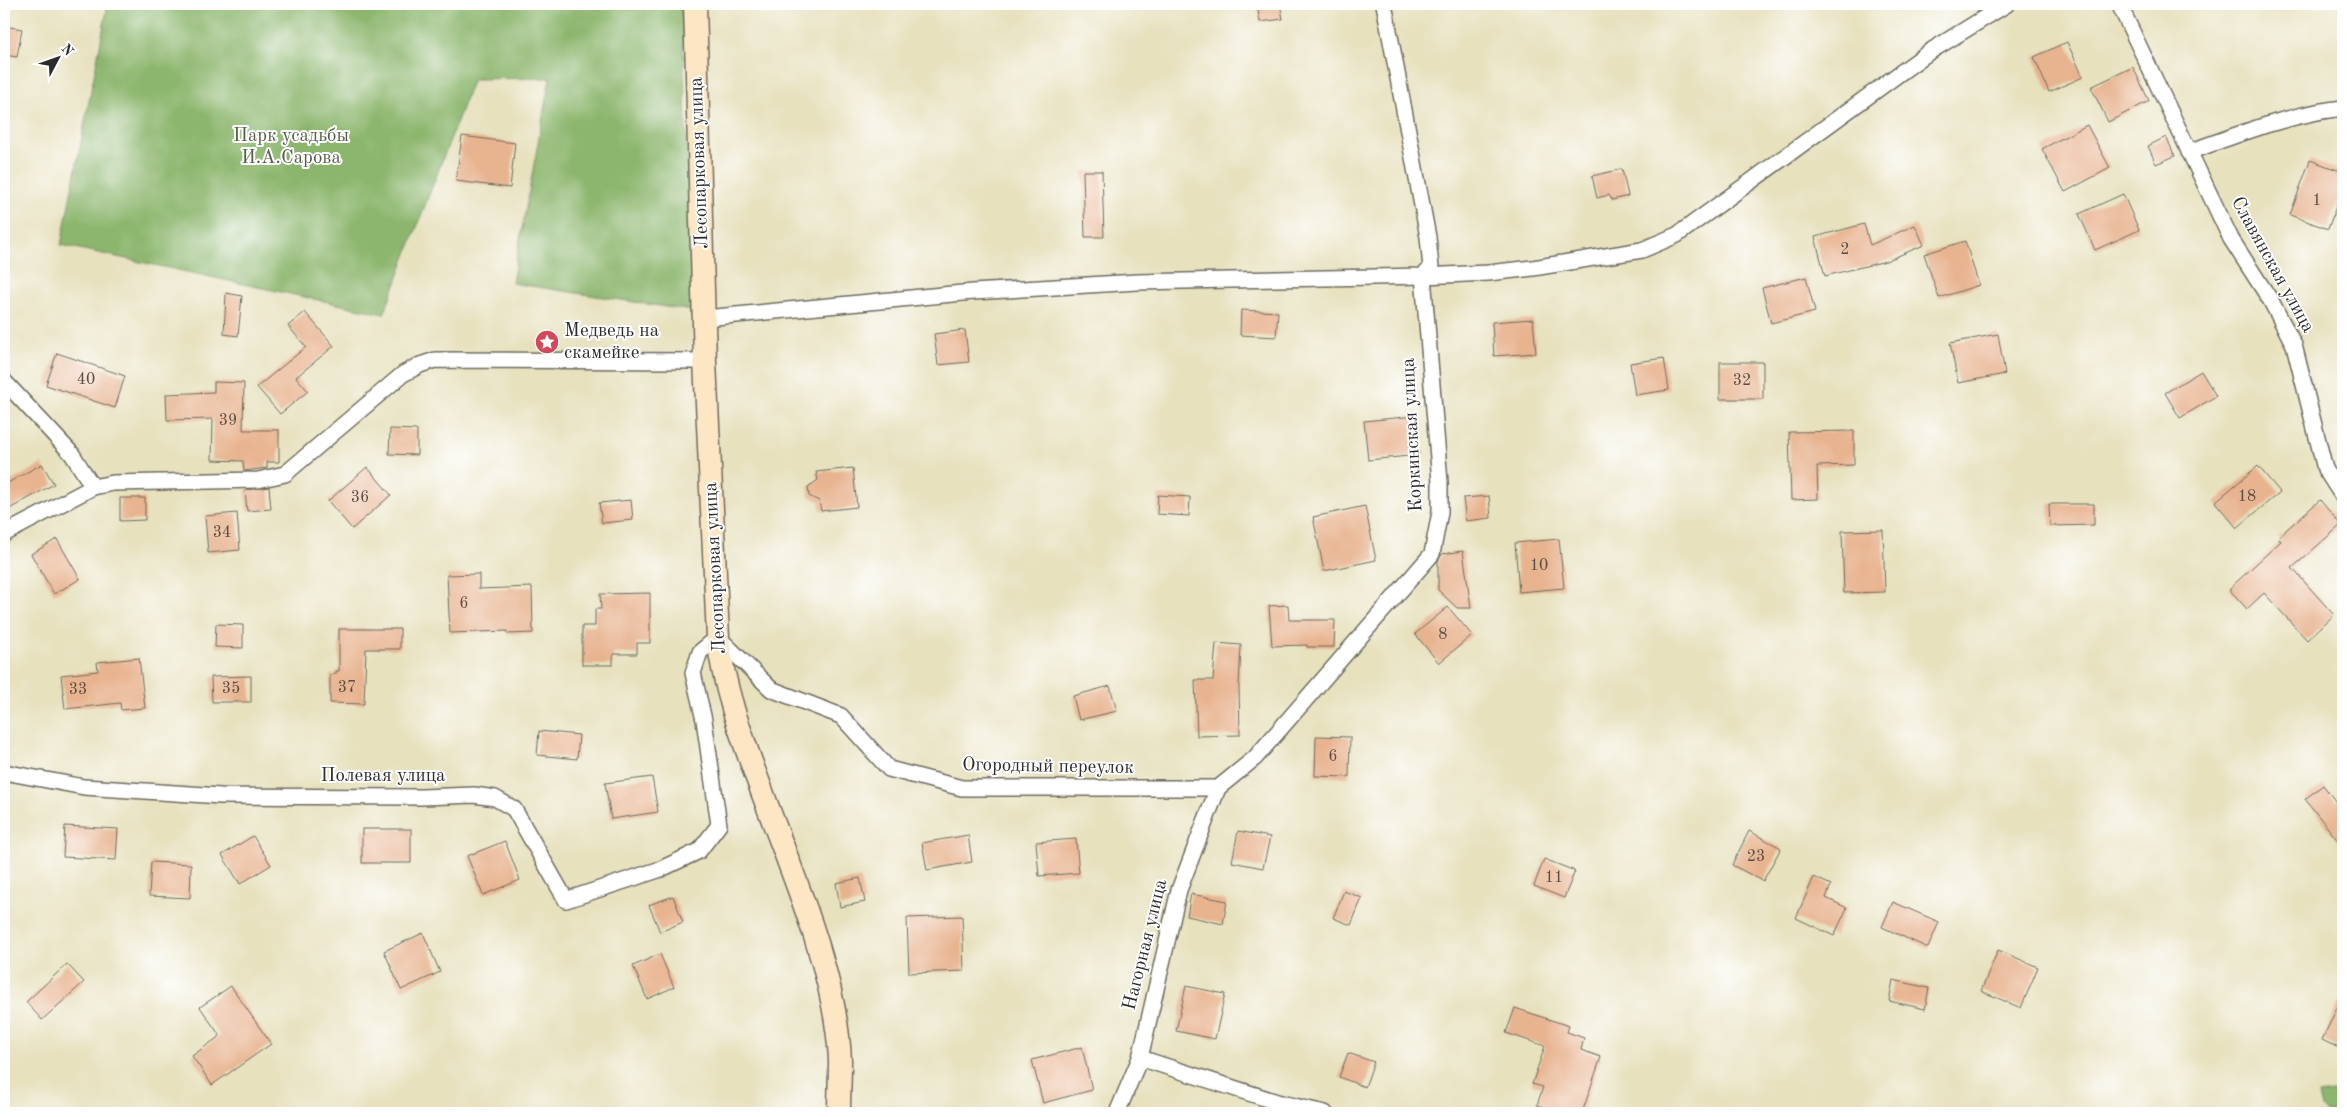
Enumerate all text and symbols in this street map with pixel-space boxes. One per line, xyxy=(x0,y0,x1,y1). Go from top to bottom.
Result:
north arrow xyxy=(32,32,82,82)
text: N xyxy=(58,41,76,59)
street label: Лесопарковая улица xyxy=(687,76,712,249)
park label: Парк усадьбы И.А.Сарова xyxy=(233,127,349,168)
house number: 1 xyxy=(2312,193,2322,209)
street label: Славянская улица xyxy=(2227,194,2317,337)
house number: 2 xyxy=(1840,242,1850,258)
place label: Медведь на скамейке xyxy=(564,322,660,363)
place icon: Медведь на скамейке xyxy=(534,329,560,355)
street label: Коркинская улица xyxy=(1399,357,1427,513)
house number: 40 xyxy=(77,372,95,388)
house number: 32 xyxy=(1733,373,1751,389)
house number: 39 xyxy=(219,413,237,429)
street label: Лесопарковая улица xyxy=(702,481,730,654)
house number: 18 xyxy=(2238,489,2256,505)
house number: 36 xyxy=(351,490,369,506)
house number: 34 xyxy=(213,525,231,541)
house number: 10 xyxy=(1530,558,1548,574)
house number: 6 xyxy=(459,596,469,612)
house number: 8 xyxy=(1438,627,1448,643)
house number: 37 xyxy=(338,680,356,696)
house number: 35 xyxy=(222,681,240,697)
house number: 33 xyxy=(69,682,87,698)
house number: 6 xyxy=(1328,749,1338,765)
street label: Огородный переулок xyxy=(962,756,1135,778)
street label: Полевая улица xyxy=(320,767,446,786)
house number: 23 xyxy=(1747,849,1765,865)
house number: 11 xyxy=(1545,870,1563,886)
street label: Нагорная улица xyxy=(1121,877,1172,1013)

